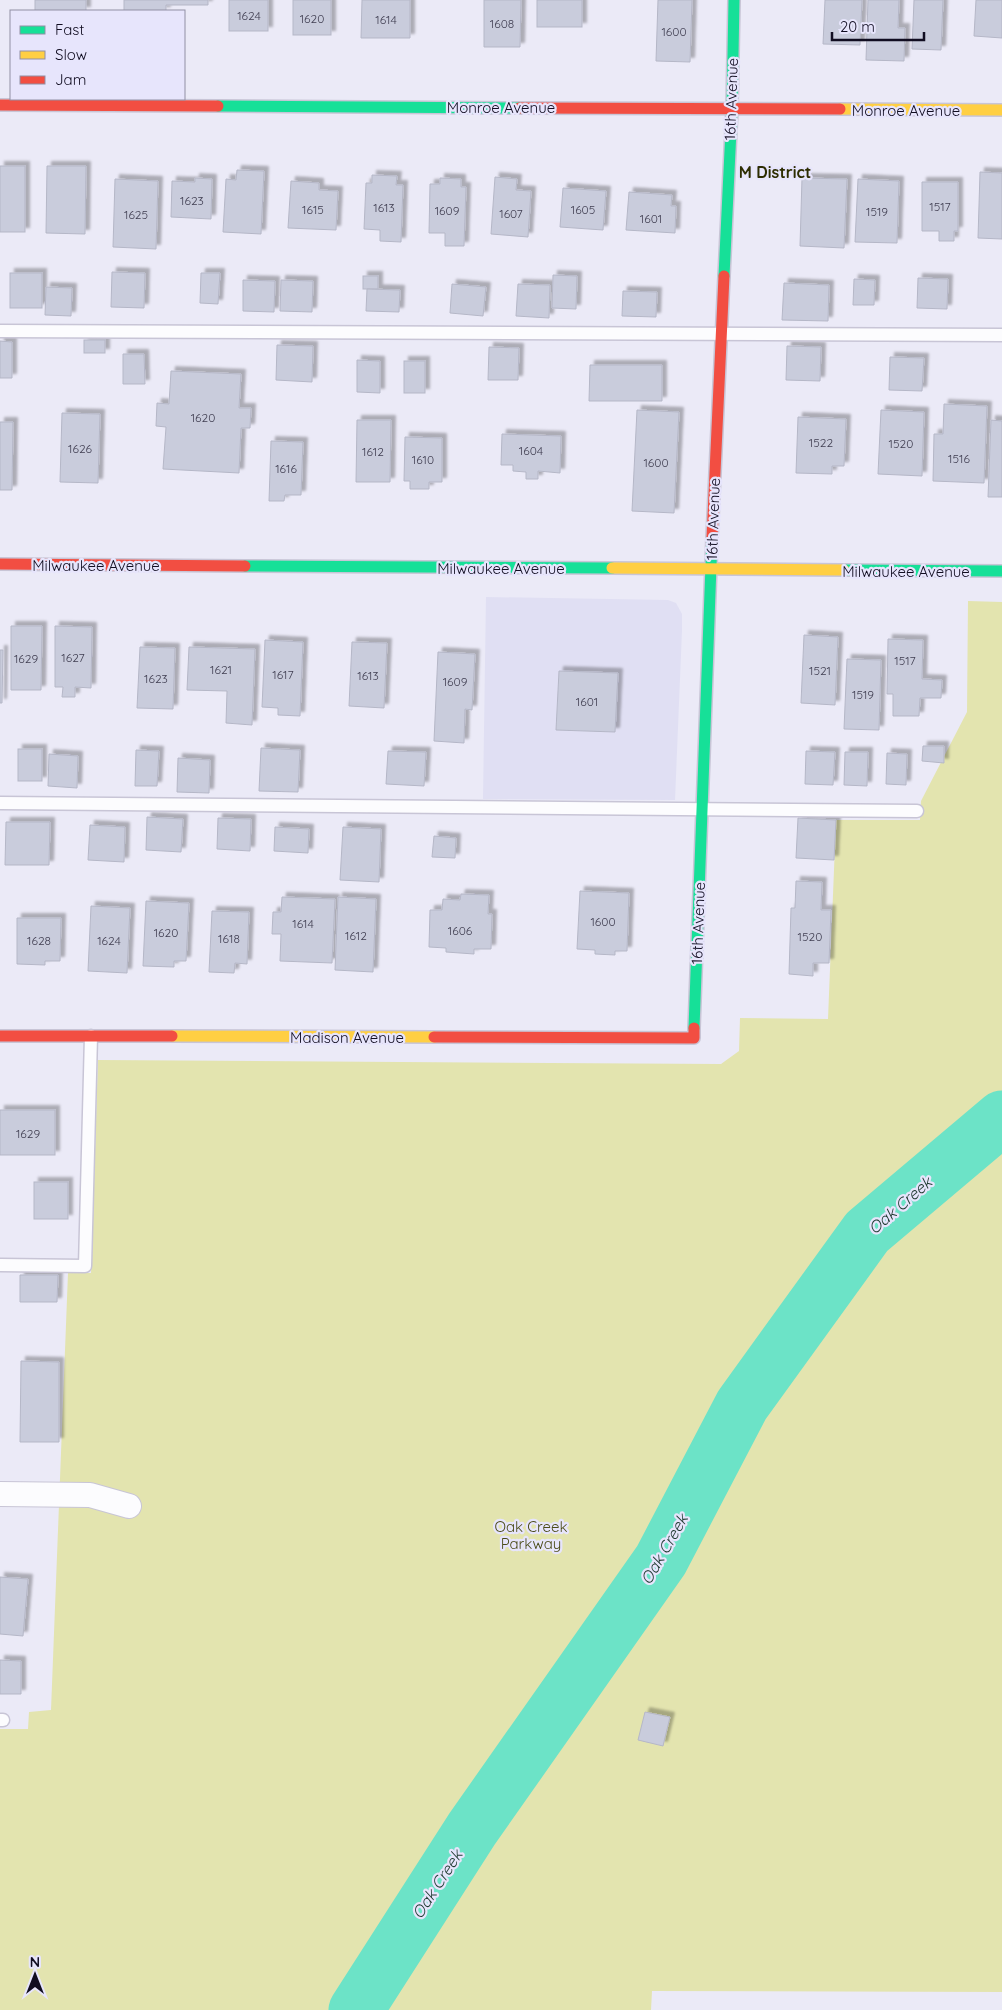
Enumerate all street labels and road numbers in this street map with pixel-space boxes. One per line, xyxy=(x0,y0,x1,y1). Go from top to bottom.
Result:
street label: 16th Avenue xyxy=(720,57,742,141)
street label: Monroe Avenue xyxy=(447,98,555,117)
street label: Monroe Avenue xyxy=(852,101,960,120)
street label: 16th Avenue xyxy=(702,477,724,561)
street label: Milwaukee Avenue xyxy=(32,556,160,575)
street label: Milwaukee Avenue xyxy=(437,559,565,578)
street label: Milwaukee Avenue xyxy=(842,562,970,581)
street label: 16th Avenue xyxy=(687,881,709,965)
street label: Madison Avenue xyxy=(290,1028,404,1047)

